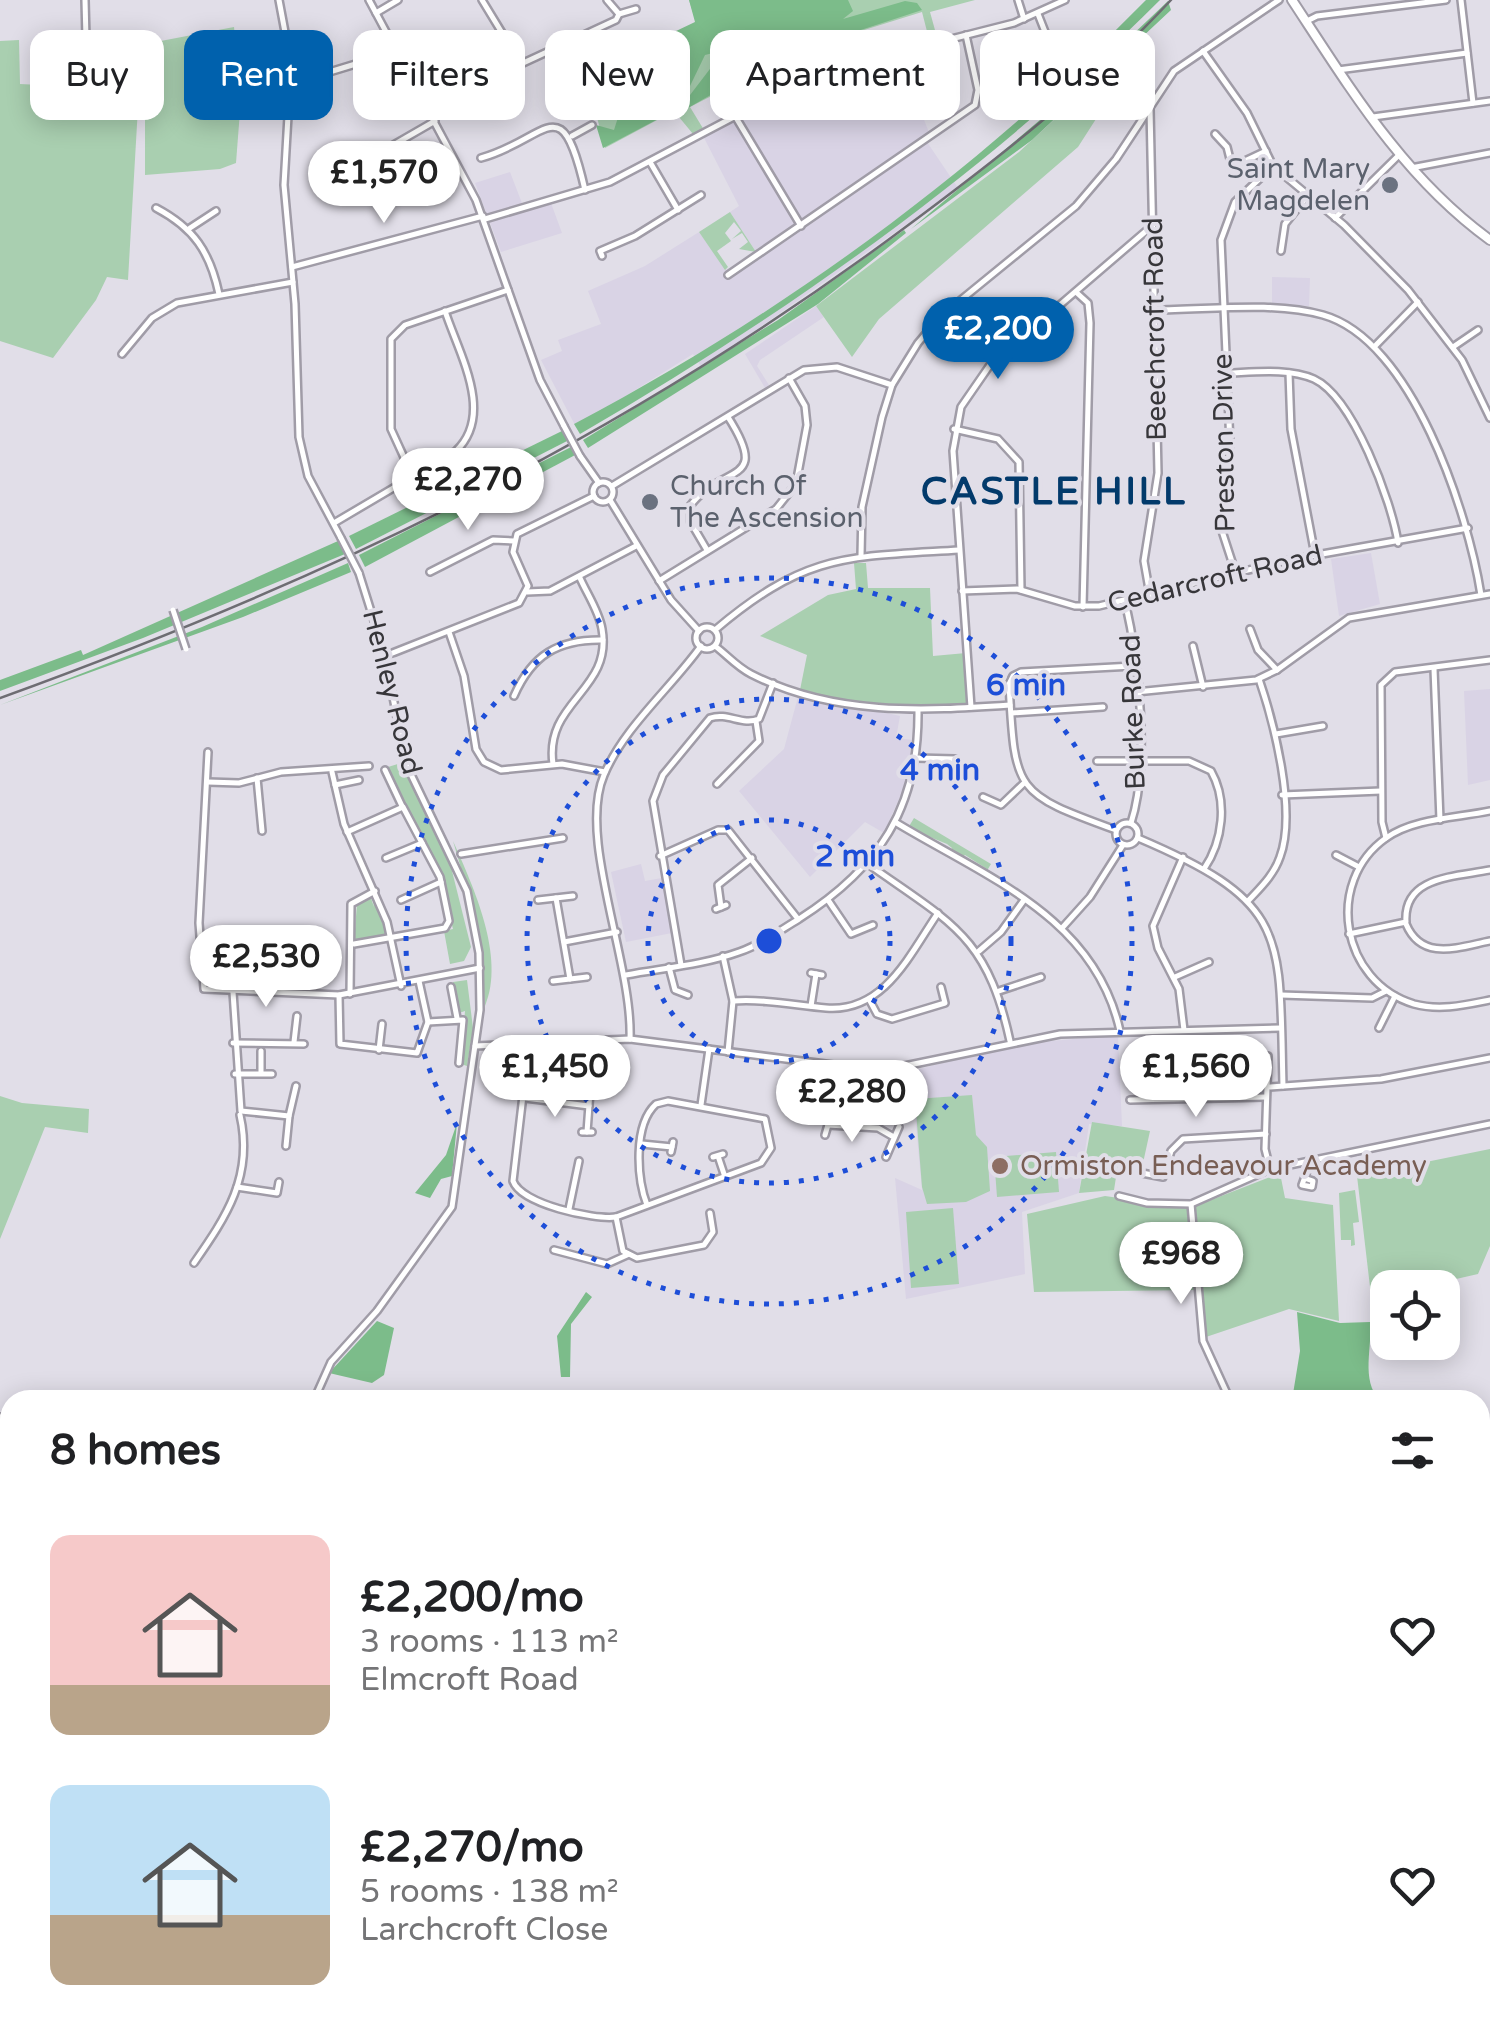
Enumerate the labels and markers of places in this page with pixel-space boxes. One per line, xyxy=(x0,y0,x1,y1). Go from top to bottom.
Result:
pin: £1,570 xyxy=(303,141,465,226)
place label: Saint Mary Magdelen xyxy=(1227,152,1370,218)
marker: Saint Mary Magdelen xyxy=(1379,174,1401,196)
pin: £2,200 xyxy=(917,297,1079,382)
pin: £2,270 xyxy=(387,448,549,533)
place label: Church Of The Ascension xyxy=(670,469,864,535)
marker: Church Of The Ascension xyxy=(639,491,661,513)
centre of rings xyxy=(751,923,787,959)
pin: £2,530 xyxy=(185,925,347,1010)
pin: £1,450 xyxy=(474,1035,636,1120)
pin: £1,560 xyxy=(1115,1035,1277,1120)
pin: £2,280 xyxy=(771,1060,933,1145)
place label: Ormiston Endeavour Academy xyxy=(1020,1149,1427,1183)
marker: Ormiston Endeavour Academy xyxy=(989,1155,1011,1177)
pin: £968 xyxy=(1122,1222,1240,1307)

